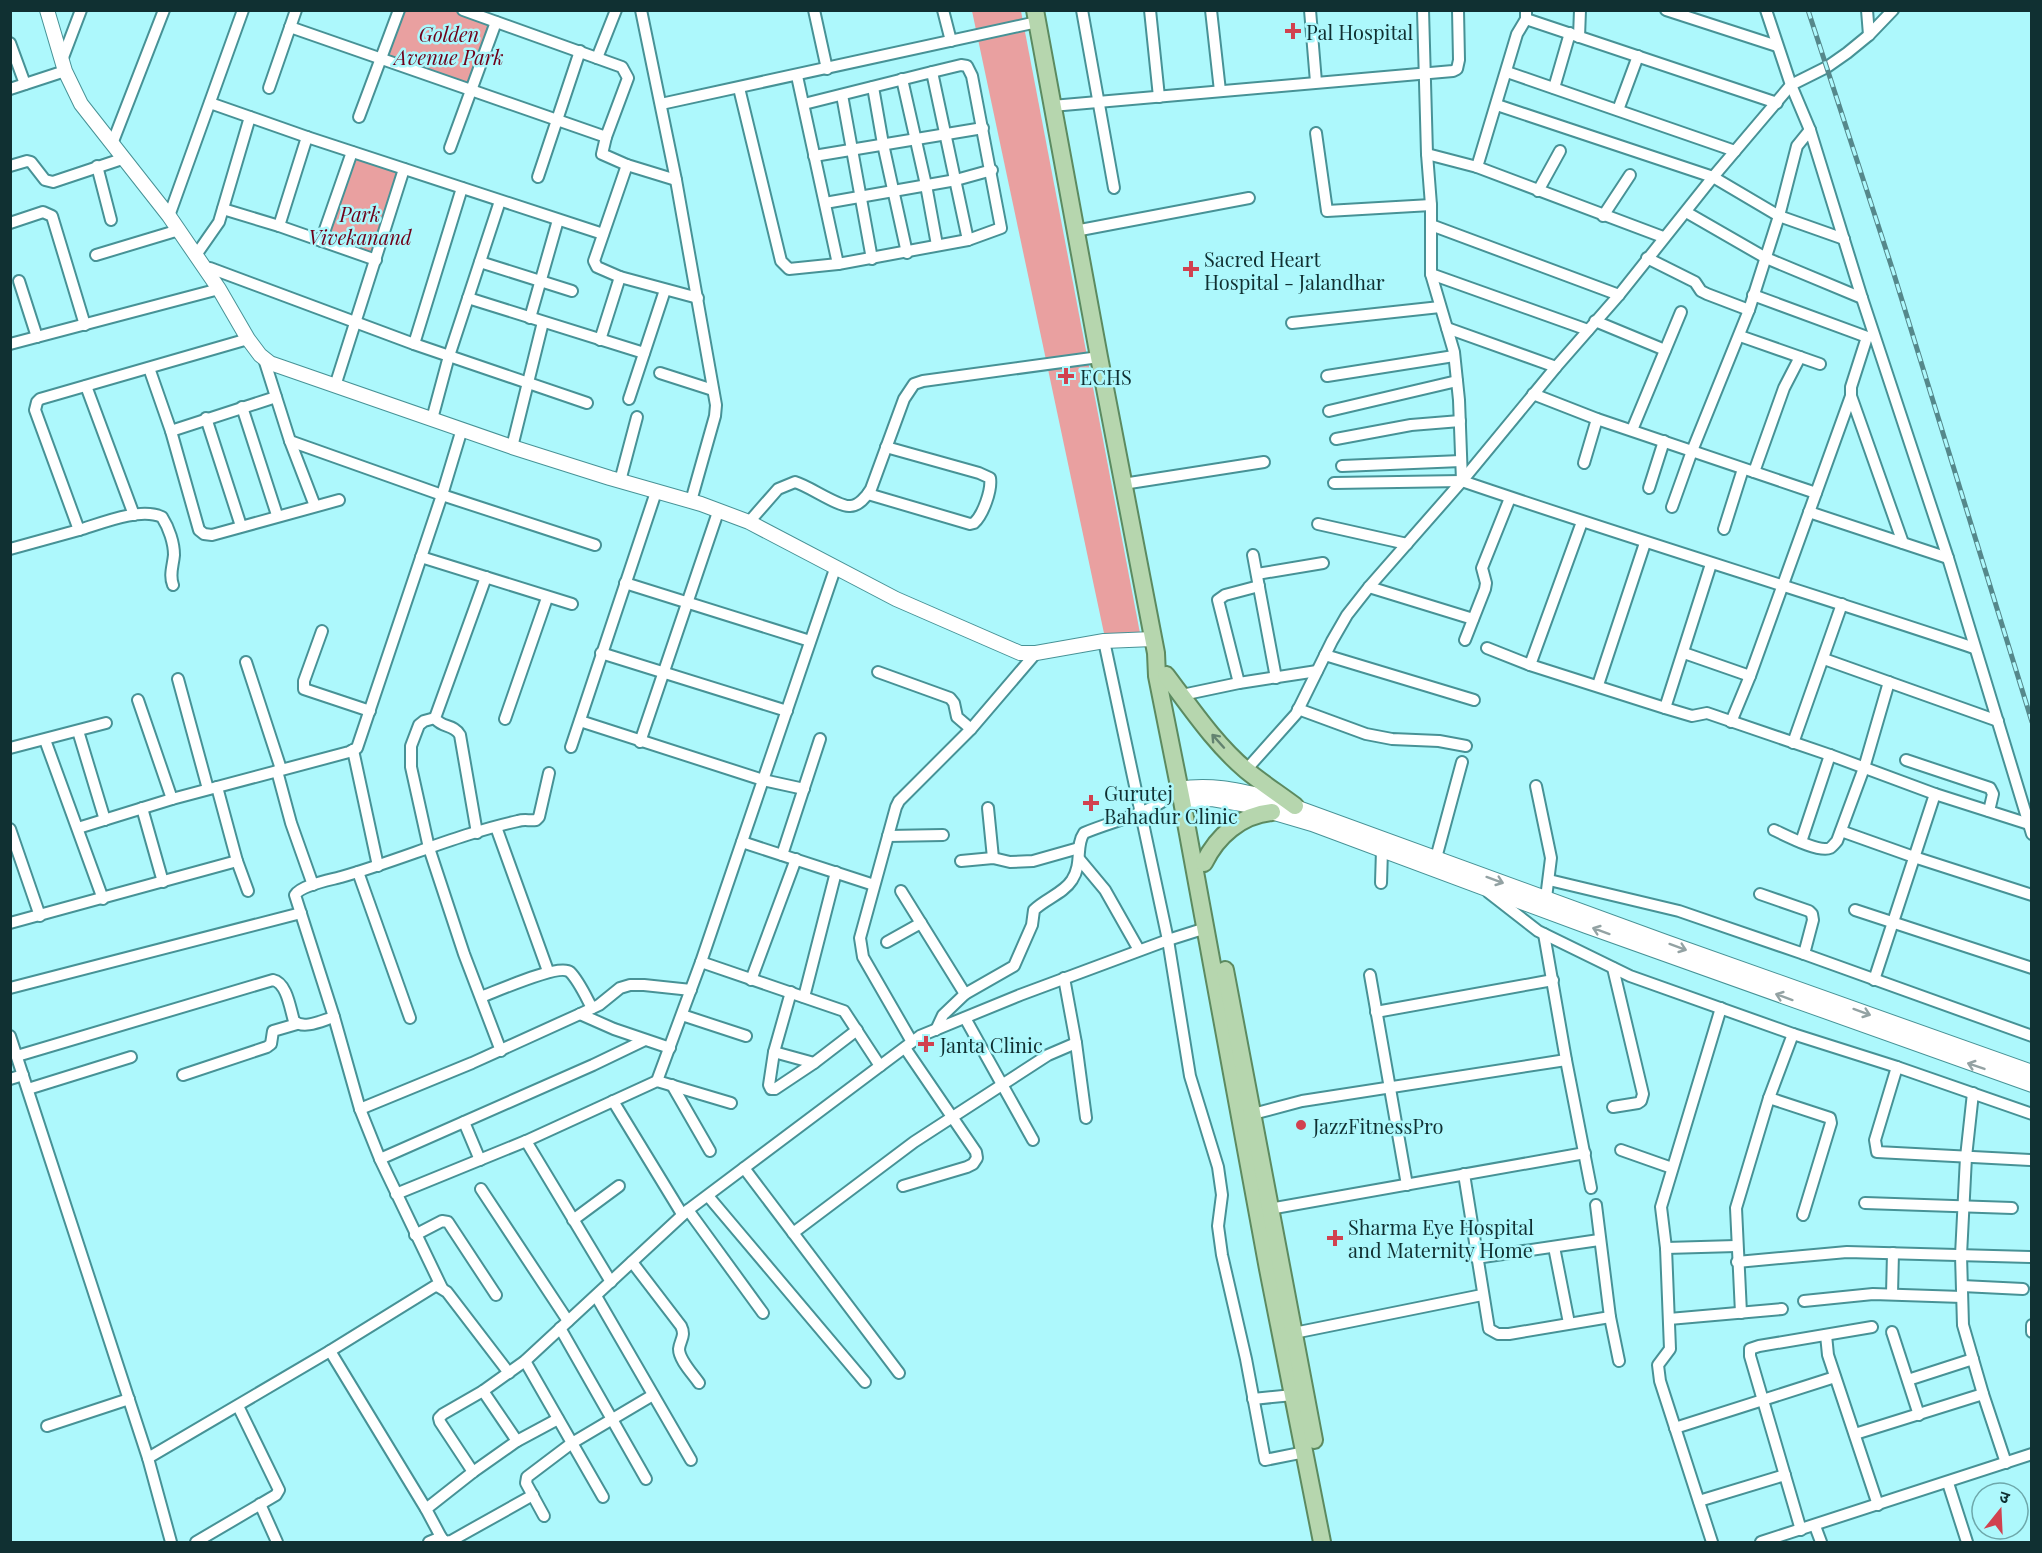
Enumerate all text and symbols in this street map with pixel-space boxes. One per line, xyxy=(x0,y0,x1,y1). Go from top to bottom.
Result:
place label: Pal Hospital xyxy=(1306,18,1413,45)
park label: Golden Avenue Park xyxy=(392,20,504,70)
marker: Pal Hospital xyxy=(1284,22,1302,40)
park label: Park Vivekanand xyxy=(308,200,413,250)
place label: Sacred Heart Hospital - Jalandhar xyxy=(1204,245,1385,295)
marker: Sacred Heart Hospital - Jalandhar xyxy=(1182,260,1200,278)
place label: ECHS xyxy=(1080,363,1132,390)
marker: ECHS xyxy=(1057,367,1075,385)
one-way arrow xyxy=(1211,734,1225,749)
place label: Gurutej Bahadur Clinic xyxy=(1104,779,1238,829)
marker: Gurutej Bahadur Clinic xyxy=(1082,794,1100,812)
one-way arrow xyxy=(1485,875,1504,886)
one-way arrow xyxy=(1592,925,1611,936)
one-way arrow xyxy=(1668,942,1687,953)
one-way arrow xyxy=(1776,991,1794,1002)
one-way arrow xyxy=(1852,1008,1871,1019)
place label: Janta Clinic xyxy=(939,1031,1043,1058)
marker: Janta Clinic xyxy=(917,1035,935,1053)
one-way arrow xyxy=(1967,1060,1986,1071)
place label: JazzFitnessPro xyxy=(1312,1112,1443,1139)
marker: JazzFitnessPro xyxy=(1294,1118,1308,1132)
place label: Sharma Eye Hospital and Maternity Home xyxy=(1348,1213,1534,1263)
marker: Sharma Eye Hospital and Maternity Home xyxy=(1326,1229,1344,1247)
north arrow xyxy=(1970,1481,2030,1541)
text: उ xyxy=(1997,1485,2013,1508)

